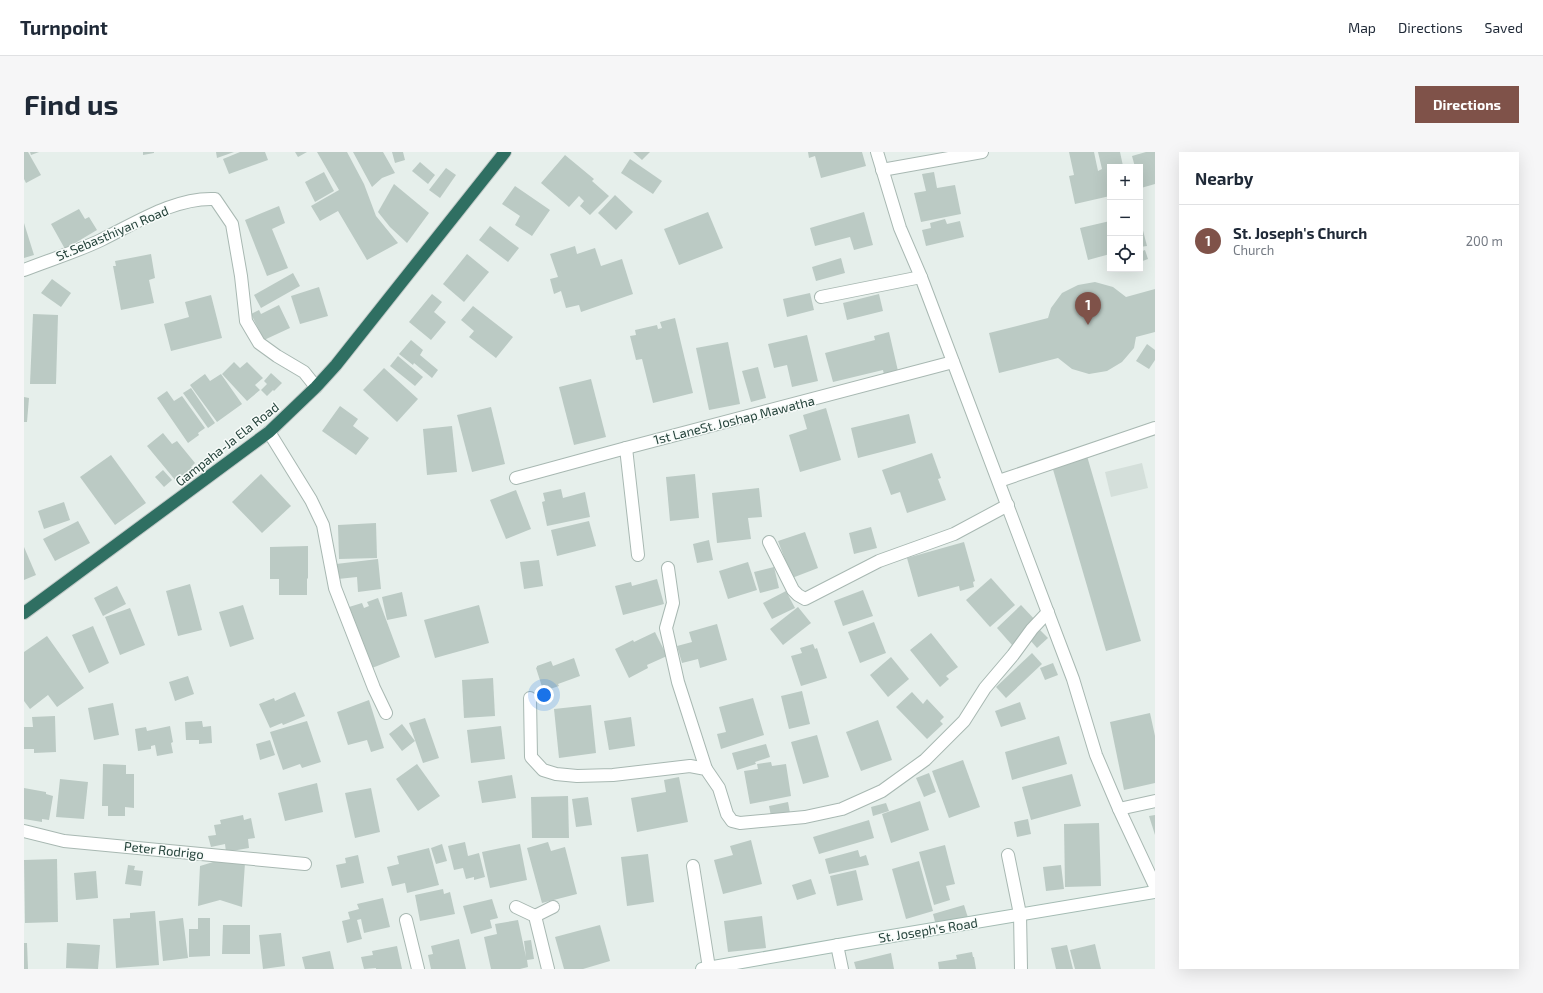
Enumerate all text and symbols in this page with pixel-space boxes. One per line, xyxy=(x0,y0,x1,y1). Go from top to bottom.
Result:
text: Turnpoint xyxy=(20,16,108,39)
text: Map xyxy=(1348,19,1376,36)
text: Directions xyxy=(1398,19,1463,36)
text: Saved xyxy=(1485,19,1523,36)
button: Directions xyxy=(1415,86,1519,123)
text: Find us xyxy=(24,87,118,121)
map controls xyxy=(1107,164,1143,272)
button: + xyxy=(1107,164,1143,200)
text: Nearby xyxy=(1195,168,1253,188)
button: − xyxy=(1107,200,1143,236)
street label: St.Sebasthiyan Road xyxy=(53,202,171,264)
text: St. Joseph's Church xyxy=(1233,224,1367,242)
text: 1 xyxy=(1205,233,1211,249)
text: 200 m xyxy=(1466,233,1503,249)
button: locate xyxy=(1107,236,1143,272)
text: Church xyxy=(1233,242,1274,258)
pin: 1 xyxy=(1075,292,1101,325)
street label: 1st LaneSt. Joshap Mawatha xyxy=(652,392,816,448)
street label: Gampaha-Ja Ela Road xyxy=(172,399,282,489)
your location xyxy=(534,685,554,705)
street label: Peter Rodrigo xyxy=(123,838,205,862)
street label: St. Joseph's Road xyxy=(877,914,979,946)

